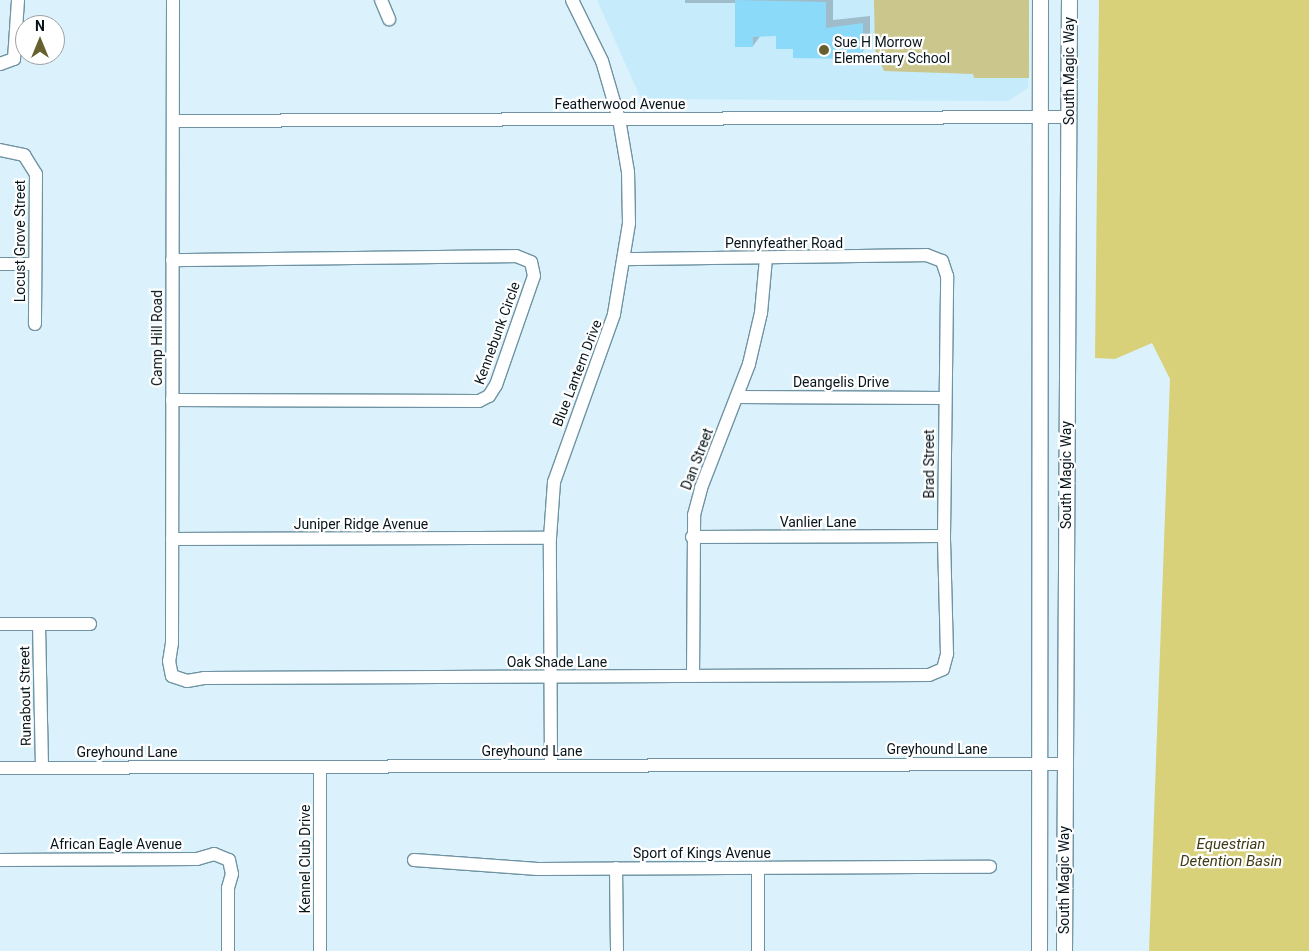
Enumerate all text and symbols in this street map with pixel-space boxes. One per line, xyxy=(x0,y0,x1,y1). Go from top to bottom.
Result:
north arrow xyxy=(15,15,65,65)
street label: South Magic Way xyxy=(1061,17,1077,125)
text: N xyxy=(35,18,45,34)
place label: Sue H Morrow Elementary School xyxy=(834,34,950,66)
marker: Sue H Morrow Elementary School xyxy=(818,44,830,56)
street label: Featherwood Avenue xyxy=(555,96,685,112)
street label: Locust Grove Street xyxy=(12,180,28,302)
street label: Pennyfeather Road xyxy=(725,235,843,251)
street label: Kennebunk Circle xyxy=(471,279,523,387)
street label: Camp Hill Road xyxy=(149,290,165,386)
street label: Blue Lantern Drive xyxy=(549,317,605,429)
street label: Deangelis Drive xyxy=(793,374,889,390)
street label: South Magic Way xyxy=(1058,421,1074,529)
street label: Dan Street xyxy=(678,426,716,492)
street label: Brad Street xyxy=(921,429,937,499)
street label: Vanlier Lane xyxy=(780,514,856,530)
street label: Juniper Ridge Avenue xyxy=(294,516,428,532)
street label: Runabout Street xyxy=(16,646,34,746)
street label: Oak Shade Lane xyxy=(507,654,607,670)
street label: Greyhound Lane xyxy=(887,741,987,757)
street label: Greyhound Lane xyxy=(482,743,582,759)
street label: Greyhound Lane xyxy=(77,744,177,760)
street label: Kennel Club Drive xyxy=(297,805,313,913)
street label: South Magic Way xyxy=(1056,826,1072,934)
water label: Equestrian Detention Basin xyxy=(1180,835,1282,870)
street label: African Eagle Avenue xyxy=(50,836,182,852)
street label: Sport of Kings Avenue xyxy=(633,845,771,861)

